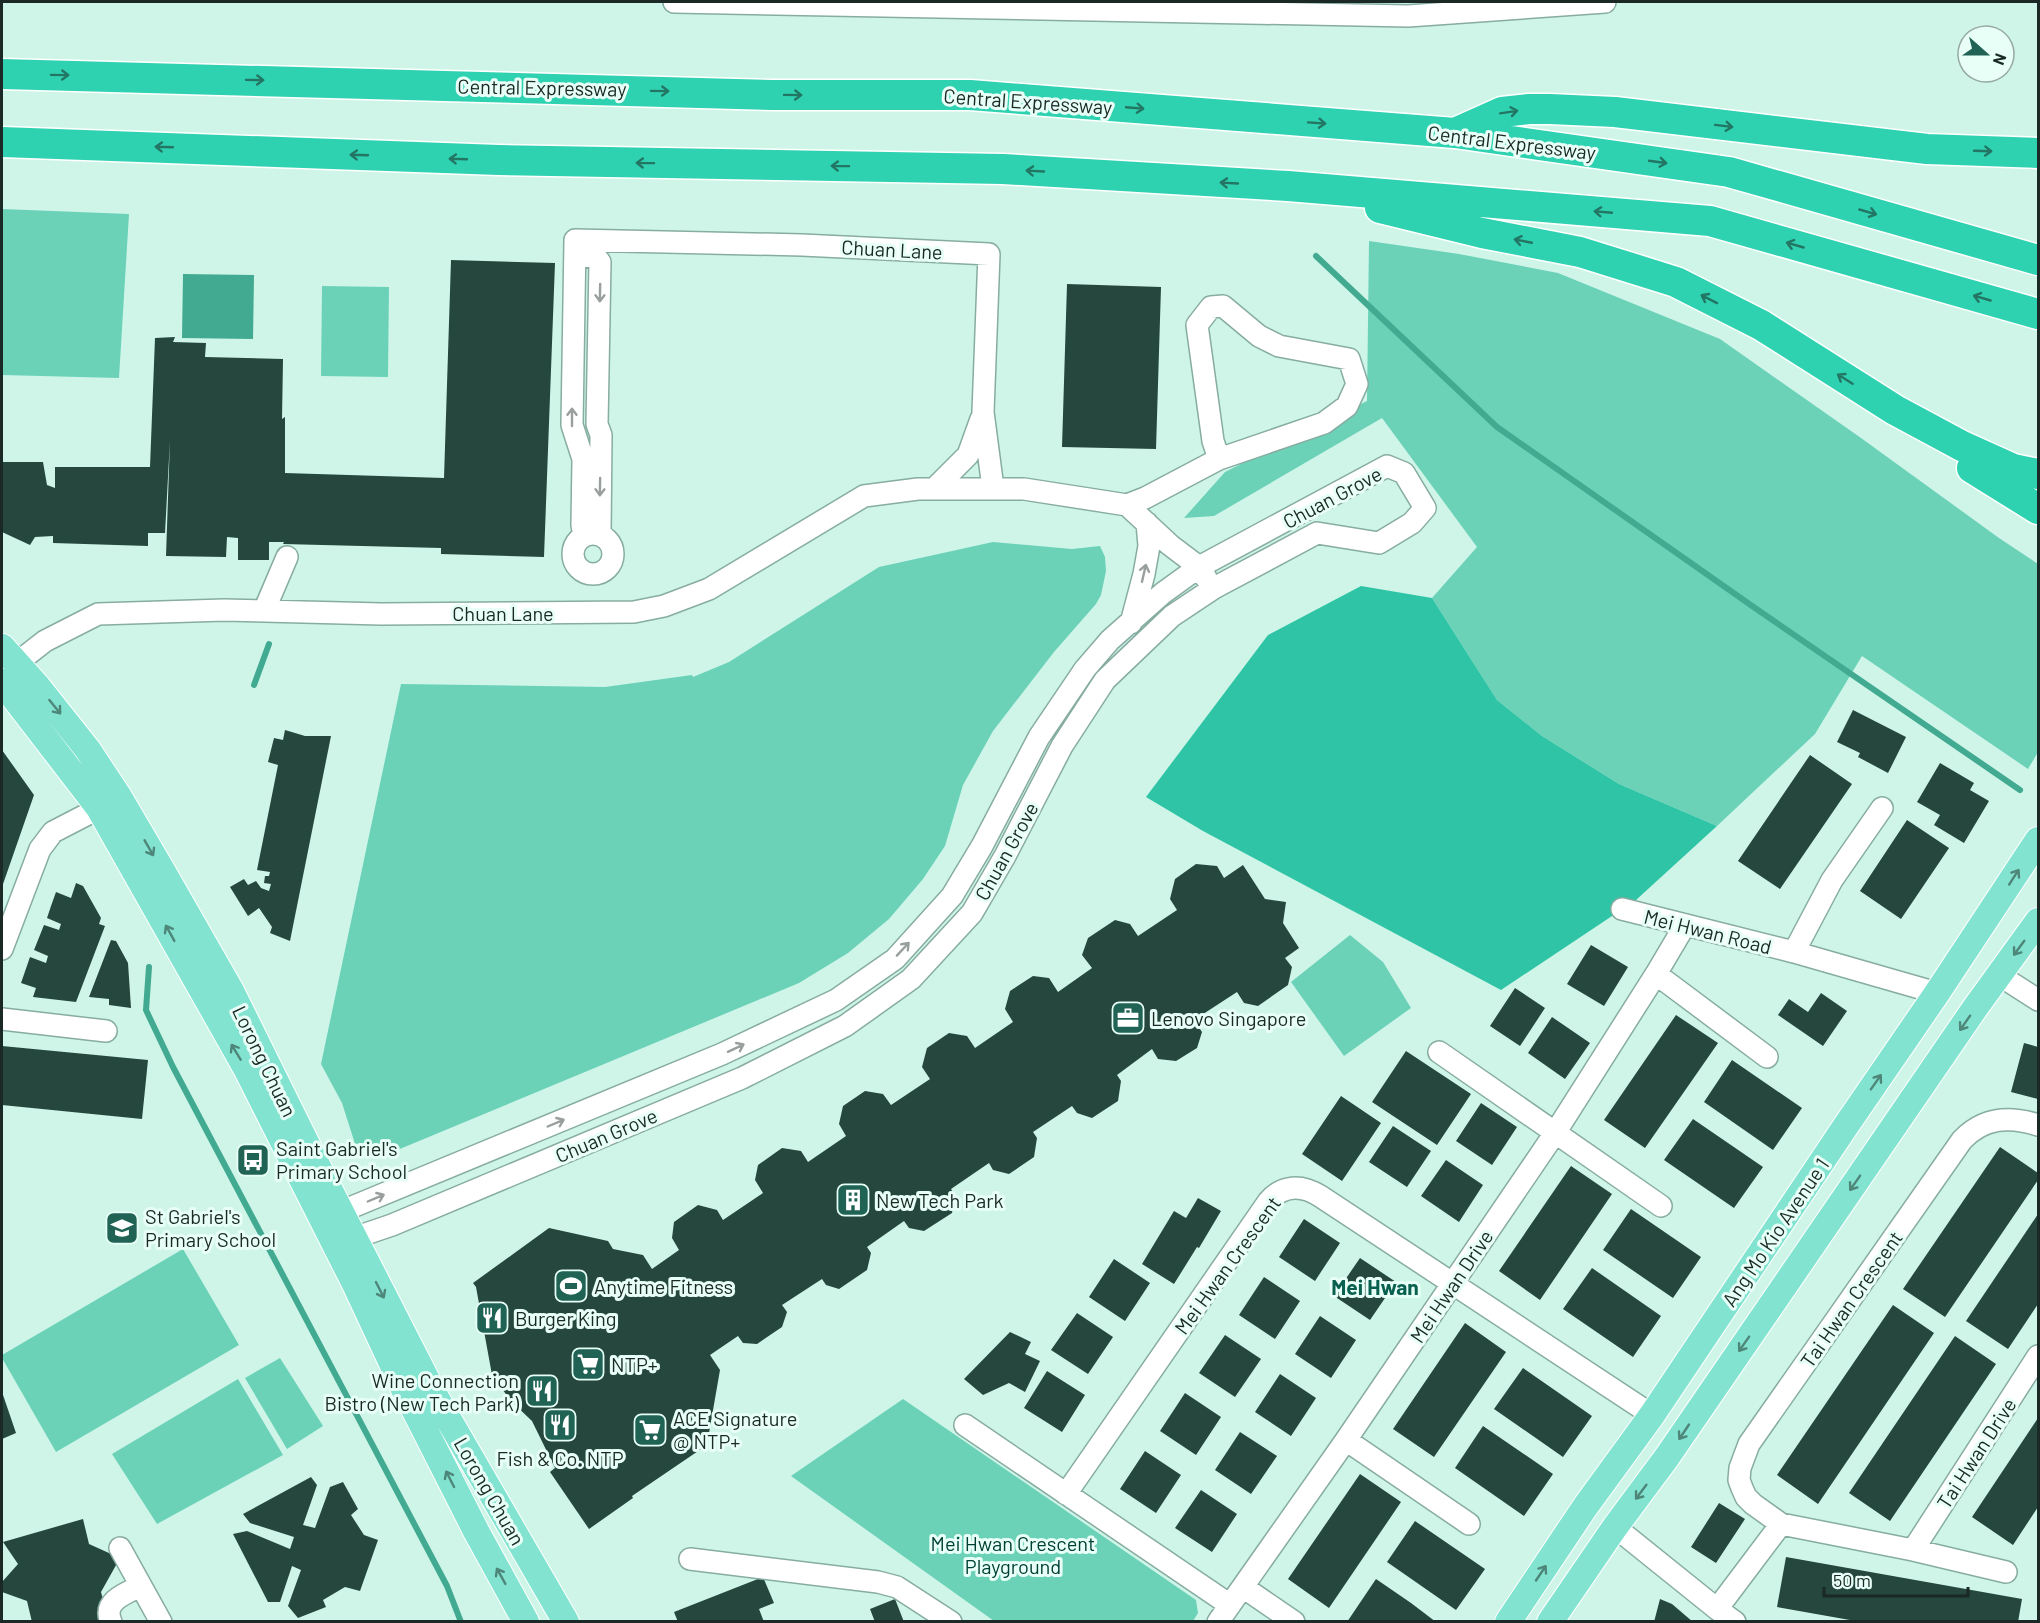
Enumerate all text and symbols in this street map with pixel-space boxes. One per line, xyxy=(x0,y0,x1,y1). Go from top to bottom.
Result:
north arrow xyxy=(1956,24,2016,84)
text: N xyxy=(1990,51,2011,68)
one-way arrow xyxy=(49,69,69,81)
one-way arrow xyxy=(244,74,264,86)
street label: Central Expressway xyxy=(457,74,627,100)
street label: Central Expressway xyxy=(943,83,1113,119)
one-way arrow xyxy=(649,85,669,96)
one-way arrow xyxy=(783,89,803,101)
one-way arrow xyxy=(1124,103,1144,114)
one-way arrow xyxy=(1499,106,1518,117)
one-way arrow xyxy=(1307,117,1327,128)
street label: Central Expressway xyxy=(1427,120,1597,164)
one-way arrow xyxy=(1713,121,1733,132)
one-way arrow xyxy=(155,141,175,152)
one-way arrow xyxy=(1972,145,1992,157)
one-way arrow xyxy=(350,149,370,160)
one-way arrow xyxy=(449,153,469,164)
one-way arrow xyxy=(635,157,655,169)
one-way arrow xyxy=(1648,157,1668,168)
one-way arrow xyxy=(830,161,850,172)
one-way arrow xyxy=(1025,166,1045,177)
one-way arrow xyxy=(1220,177,1240,188)
one-way arrow xyxy=(1594,206,1614,217)
one-way arrow xyxy=(1858,207,1877,218)
street label: Chuan Lane xyxy=(841,234,943,264)
one-way arrow xyxy=(1513,235,1533,246)
one-way arrow xyxy=(1785,239,1804,250)
one-way arrow xyxy=(594,282,605,302)
one-way arrow xyxy=(1973,292,1992,303)
one-way arrow xyxy=(1701,293,1719,304)
one-way arrow xyxy=(1837,372,1854,384)
one-way arrow xyxy=(566,407,578,427)
street label: Chuan Grove xyxy=(1279,461,1385,533)
one-way arrow xyxy=(594,476,606,496)
one-way arrow xyxy=(1139,564,1150,584)
street label: Chuan Lane xyxy=(452,601,554,625)
one-way arrow xyxy=(48,699,62,714)
street label: Chuan Grove xyxy=(969,798,1043,904)
one-way arrow xyxy=(143,839,155,856)
one-way arrow xyxy=(2008,869,2020,885)
street label: Mei Hwan Road xyxy=(1642,904,1774,958)
one-way arrow xyxy=(163,925,175,942)
one-way arrow xyxy=(2013,940,2025,956)
one-way arrow xyxy=(896,942,910,957)
office icon: Lenovo Singapore xyxy=(1110,1000,1146,1036)
street label: Lorong Chuan xyxy=(228,1002,302,1120)
place label: Lenovo Singapore xyxy=(1151,1006,1306,1030)
one-way arrow xyxy=(1959,1014,1971,1030)
one-way arrow xyxy=(727,1041,745,1053)
one-way arrow xyxy=(229,1044,241,1061)
one-way arrow xyxy=(1870,1074,1882,1091)
street label: Chuan Grove xyxy=(551,1103,661,1167)
one-way arrow xyxy=(547,1117,565,1128)
place label: Saint Gabriel's Primary School xyxy=(276,1136,407,1183)
bus stop icon: Saint Gabriel's Primary School xyxy=(235,1142,271,1178)
street label: Ang Mo Kio Avenue 1 xyxy=(1717,1153,1833,1311)
one-way arrow xyxy=(1849,1175,1861,1191)
building icon: New Tech Park xyxy=(835,1182,871,1218)
place label: New Tech Park xyxy=(876,1188,1003,1212)
street label: Mei Hwan Crescent xyxy=(1169,1191,1285,1339)
one-way arrow xyxy=(366,1192,385,1203)
place label: St Gabriel's Primary School xyxy=(145,1204,276,1251)
school or university icon: St Gabriel's Primary School xyxy=(104,1210,140,1246)
street label: Mei Hwan Drive xyxy=(1404,1225,1498,1347)
street label: Tai Hwan Crescent xyxy=(1795,1226,1907,1372)
sports icon: Anytime Fitness xyxy=(553,1268,589,1304)
place label: Anytime Fitness xyxy=(594,1274,733,1298)
district label: Mei Hwan xyxy=(1331,1274,1419,1299)
one-way arrow xyxy=(375,1280,387,1298)
restaurant icon: Burger King xyxy=(474,1300,510,1336)
place label: Burger King xyxy=(515,1306,616,1330)
one-way arrow xyxy=(1738,1335,1750,1352)
supermarket icon: NTP+ xyxy=(570,1346,606,1382)
place label: NTP+ xyxy=(611,1352,658,1376)
place label: Wine Connection Bistro (New Tech Park) xyxy=(325,1368,520,1415)
restaurant icon: Wine Connection Bistro (New Tech Park) xyxy=(524,1373,560,1409)
street label: Tai Hwan Drive xyxy=(1931,1393,2021,1513)
place label: ACE Signature @ NTP+ xyxy=(673,1406,797,1453)
restaurant icon: Fish & Co. NTP xyxy=(542,1407,578,1443)
supermarket icon: ACE Signature @ NTP+ xyxy=(632,1412,668,1448)
one-way arrow xyxy=(1678,1423,1690,1439)
street label: Lorong Chuan xyxy=(449,1433,531,1549)
place label: Fish & Co. NTP xyxy=(496,1446,624,1470)
one-way arrow xyxy=(443,1470,455,1488)
one-way arrow xyxy=(1634,1483,1647,1499)
park label: Mei Hwan Crescent Playground xyxy=(931,1531,1095,1578)
scale bar xyxy=(1824,1560,1968,1598)
one-way arrow xyxy=(1535,1565,1547,1582)
one-way arrow xyxy=(495,1568,507,1585)
text: 50 m xyxy=(1833,1569,1871,1591)

